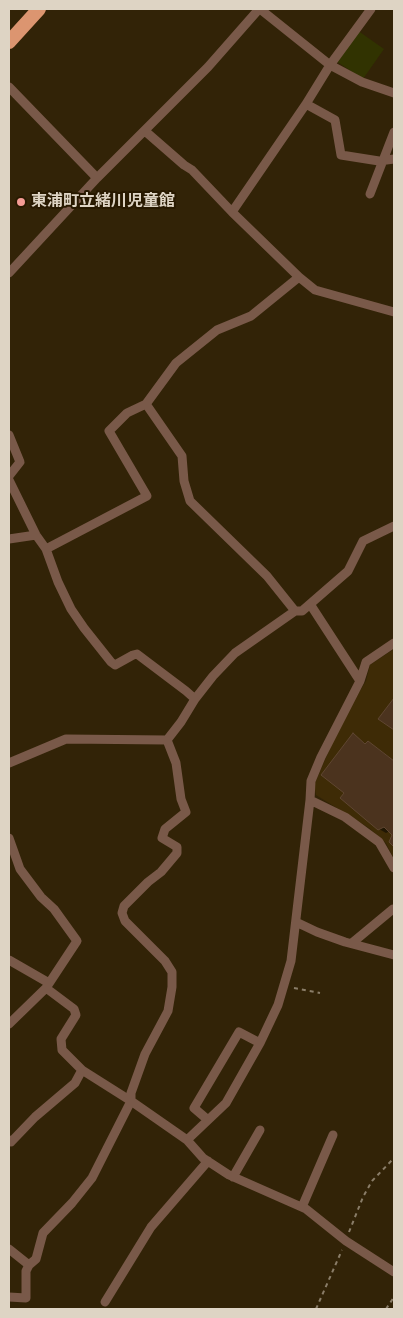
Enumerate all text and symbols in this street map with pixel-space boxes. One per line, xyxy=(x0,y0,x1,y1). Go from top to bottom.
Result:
place label: 東浦町立緒川児童館 xyxy=(31,192,175,212)
marker: 東浦町立緒川児童館 xyxy=(15,196,27,208)

